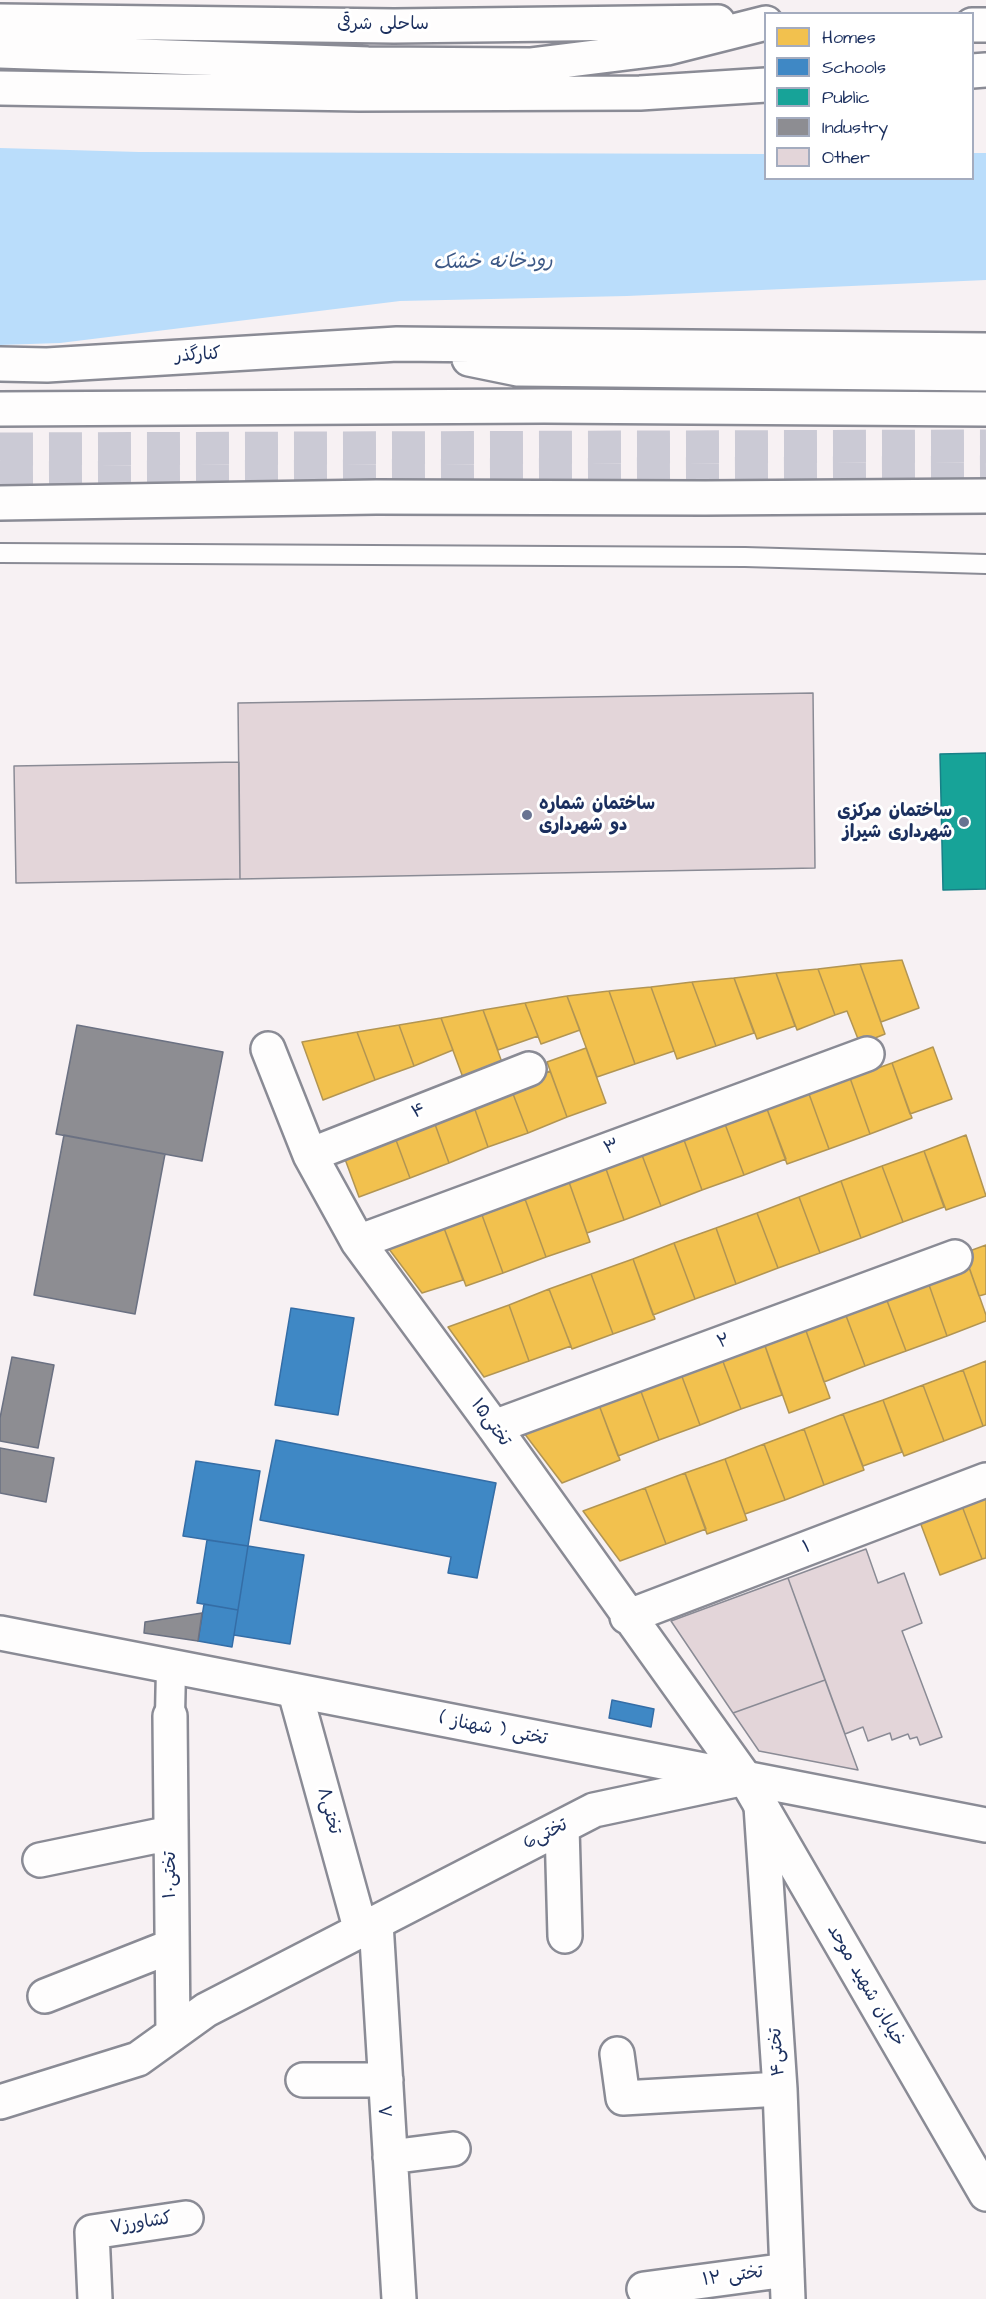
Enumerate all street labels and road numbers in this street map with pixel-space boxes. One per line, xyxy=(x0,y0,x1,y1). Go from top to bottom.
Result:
street label: ساحلی شرقی xyxy=(337,14,429,36)
street label: کنارگذر xyxy=(175,344,221,368)
street label: ۴ xyxy=(409,1099,429,1125)
street label: ۳ xyxy=(601,1135,623,1161)
street label: ۲ xyxy=(715,1330,733,1354)
street label: تختی۱۵ xyxy=(465,1395,515,1451)
street label: ۱ xyxy=(800,1537,814,1559)
street label: تختی ( شهناز ) xyxy=(437,1709,549,1751)
street label: تختی۸ xyxy=(311,1785,345,1837)
street label: 6تختی xyxy=(520,1815,572,1855)
street label: تختی۱۰ xyxy=(160,1851,182,1899)
street label: خیابان شهید موحد xyxy=(821,1921,909,2051)
street label: تختی۴ xyxy=(766,2027,790,2077)
street label: ۸ xyxy=(377,2104,399,2118)
street label: ۷کشاورز xyxy=(109,2208,173,2240)
street label: ۱۲ تختی xyxy=(701,2262,765,2292)

